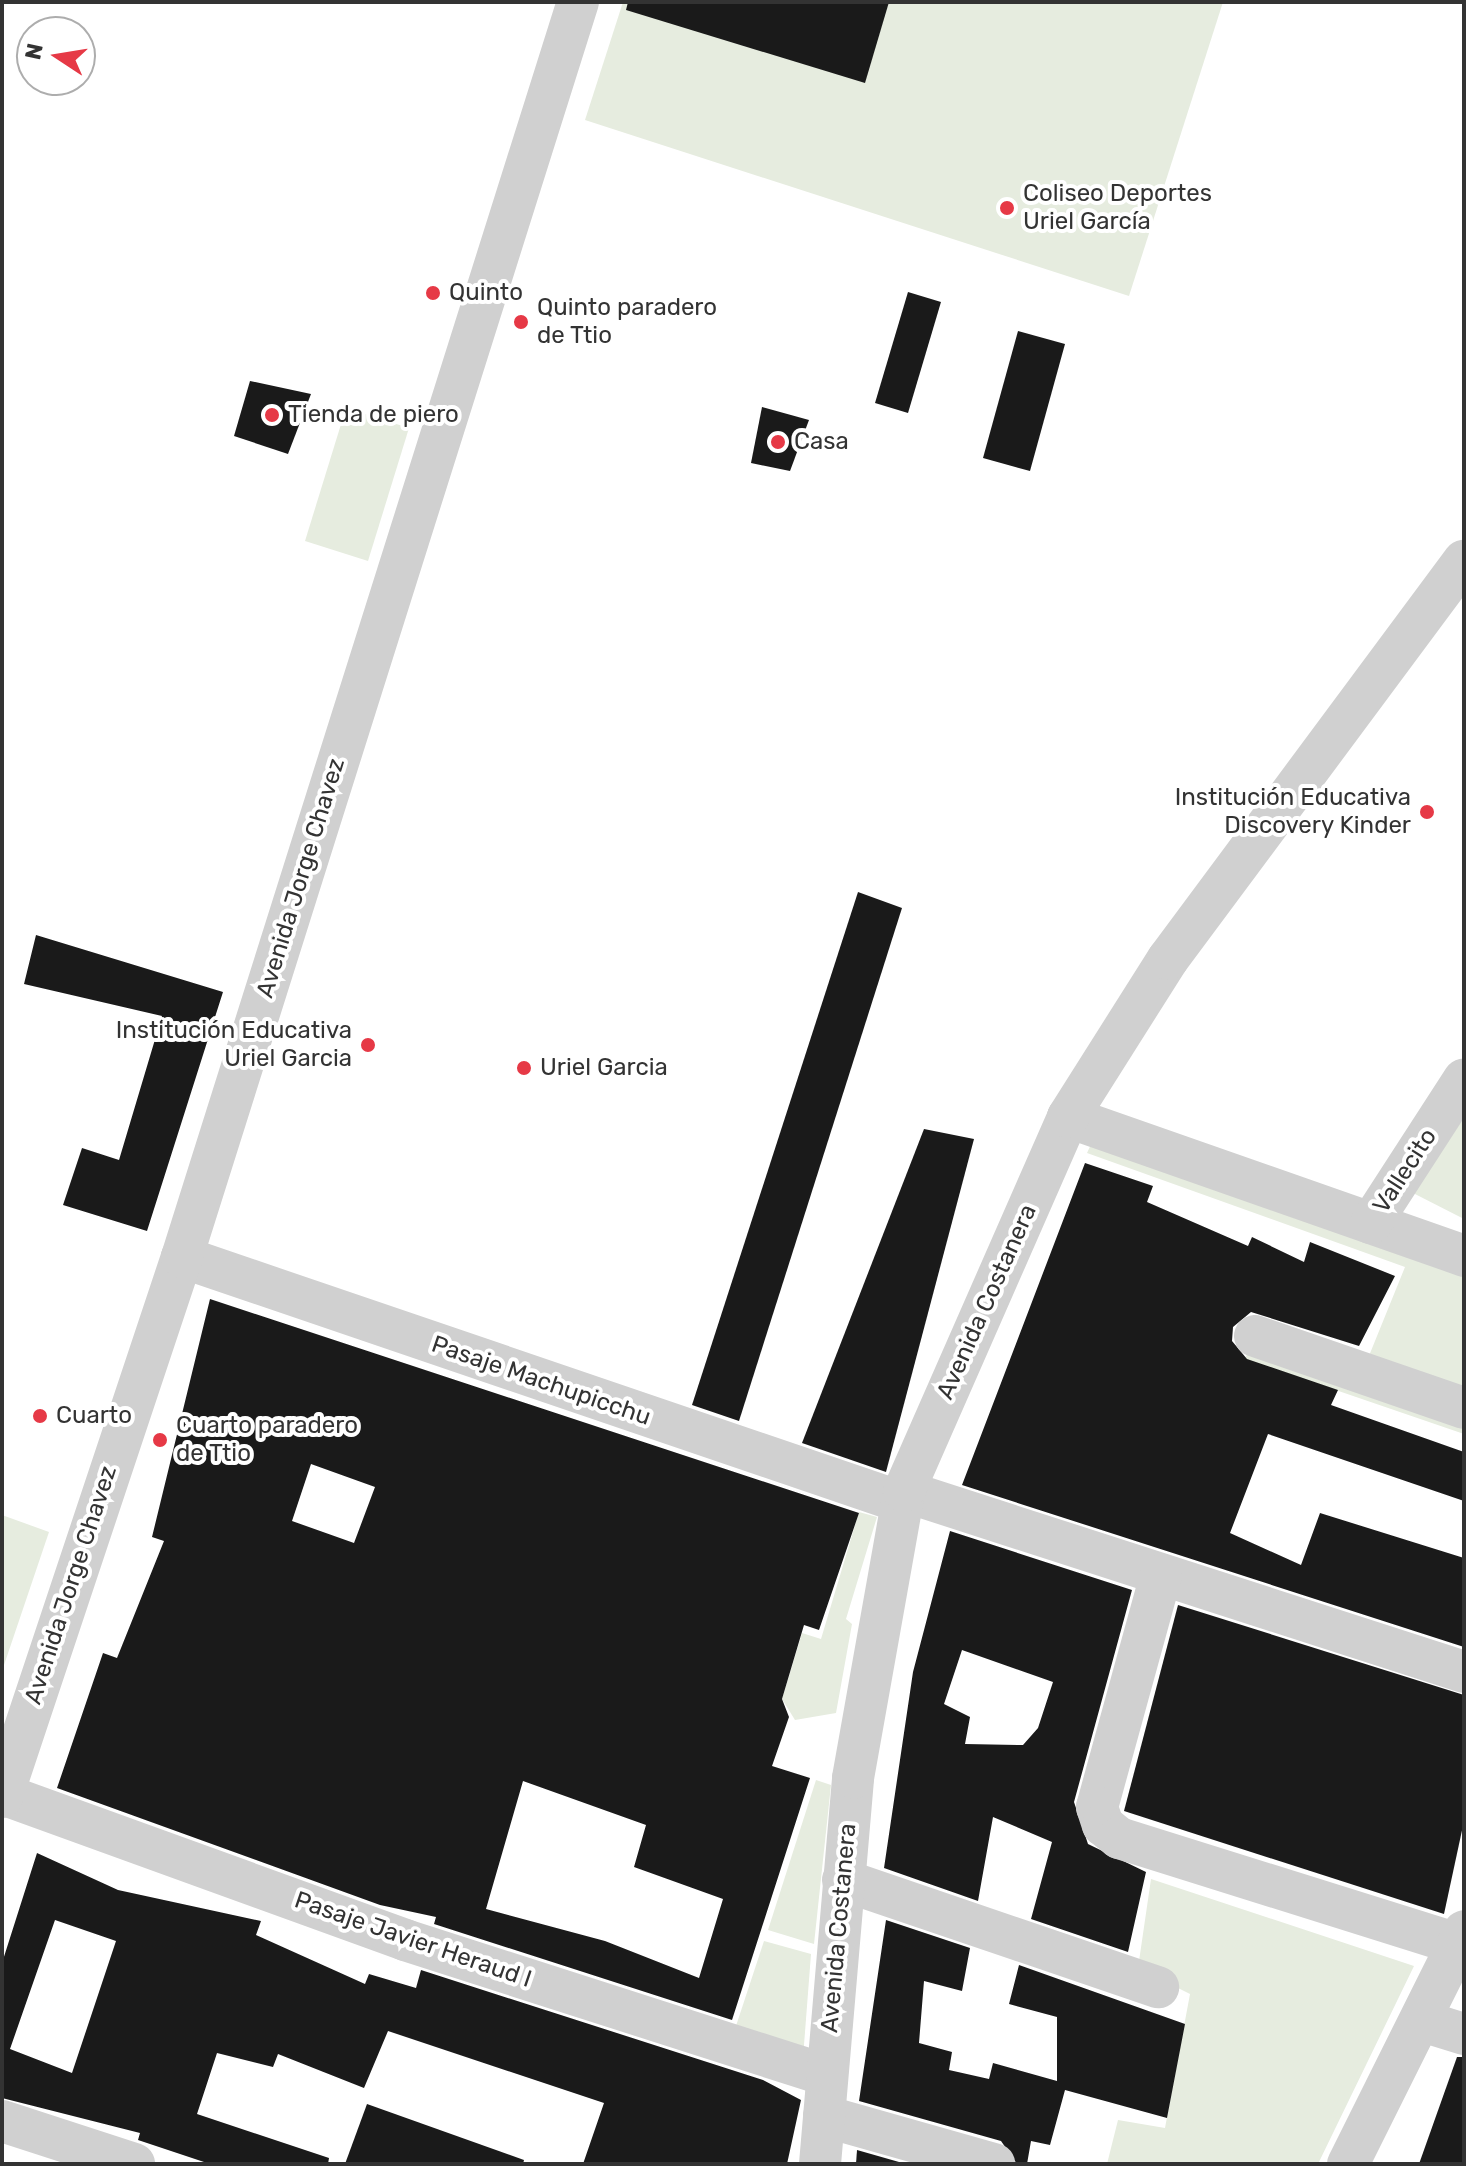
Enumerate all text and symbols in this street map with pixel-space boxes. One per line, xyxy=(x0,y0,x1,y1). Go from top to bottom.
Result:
north arrow xyxy=(16,16,96,96)
text: N xyxy=(19,41,49,62)
place label: Coliseo Deportes Uriel García xyxy=(1023,180,1212,236)
marker: Coliseo Deportes Uriel García xyxy=(998,199,1016,217)
place label: Quinto xyxy=(449,279,523,307)
marker: Quinto xyxy=(424,284,442,302)
place label: Quinto paradero de Ttio xyxy=(537,294,717,350)
marker: Quinto paradero de Ttio xyxy=(512,313,530,331)
place label: Tienda de piero xyxy=(288,401,459,429)
marker: Tienda de piero xyxy=(263,406,281,424)
place label: Casa xyxy=(794,428,849,456)
marker: Casa xyxy=(769,433,787,451)
street label: Avenida Jorge Chavez xyxy=(251,755,351,1001)
place label: Institución Educativa Discovery Kinder xyxy=(1175,784,1411,840)
marker: Institución Educativa Discovery Kinder xyxy=(1418,803,1436,821)
place label: Institución Educativa Uriel Garcia xyxy=(116,1017,352,1073)
marker: Institución Educativa Uriel Garcia xyxy=(359,1036,377,1054)
place label: Uriel Garcia xyxy=(540,1054,668,1082)
marker: Uriel Garcia xyxy=(515,1059,533,1077)
street label: Vallecito xyxy=(1367,1123,1443,1219)
street label: Avenida Costanera xyxy=(931,1200,1043,1404)
street label: Pasaje Machupicchu xyxy=(428,1330,654,1432)
place label: Cuarto xyxy=(56,1402,132,1430)
marker: Cuarto xyxy=(31,1407,49,1425)
place label: Cuarto paradero de Ttio xyxy=(176,1412,358,1468)
marker: Cuarto paradero de Ttio xyxy=(151,1431,169,1449)
street label: Avenida Jorge Chavez xyxy=(19,1462,123,1708)
street label: Avenida Costanera xyxy=(815,1822,863,2034)
street label: Pasaje Javier Heraud I xyxy=(291,1886,535,1994)

